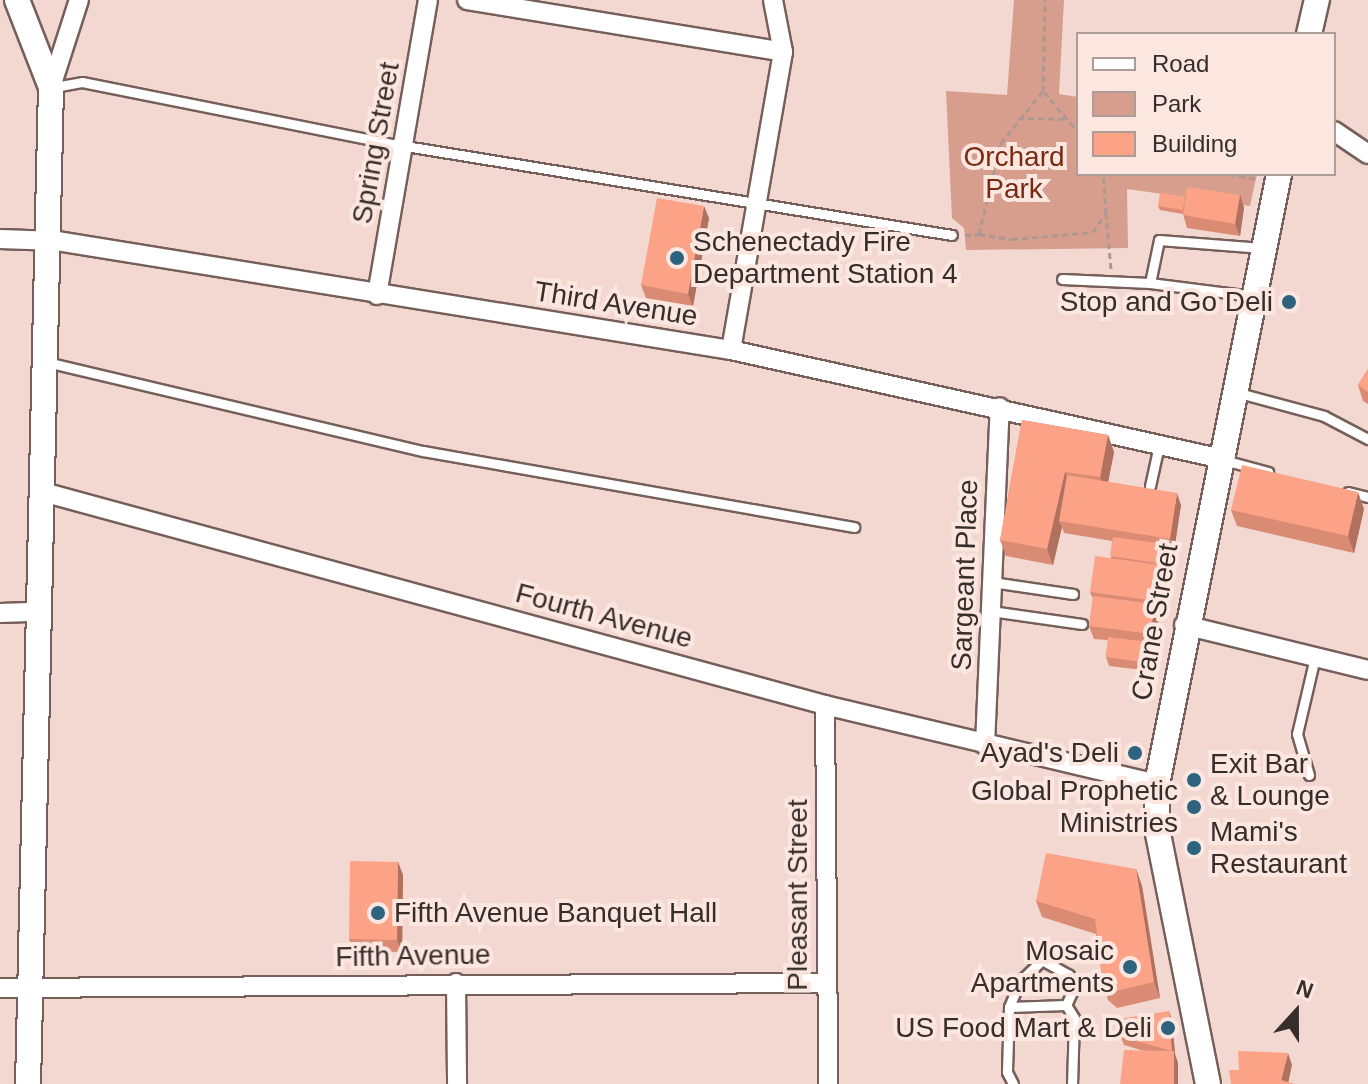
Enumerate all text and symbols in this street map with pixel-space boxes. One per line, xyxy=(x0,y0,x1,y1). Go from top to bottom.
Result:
legend xyxy=(1076,32,1336,176)
text: Road xyxy=(1152,50,1209,77)
street label: Spring Street xyxy=(345,60,407,226)
text: Park xyxy=(1152,90,1201,117)
text: Building xyxy=(1152,130,1237,157)
park label: Orchard Park xyxy=(963,140,1065,206)
place label: Schenectady Fire Department Station 4 xyxy=(693,225,958,291)
marker: Schenectady Fire Department Station 4 xyxy=(668,249,686,267)
street label: Third Avenue xyxy=(531,274,701,334)
place label: Stop and Go Deli xyxy=(1060,285,1273,319)
marker: Stop and Go Deli xyxy=(1280,293,1298,311)
street label: Sargeant Place xyxy=(945,479,985,671)
street label: Crane Street xyxy=(1125,541,1185,703)
street label: Fourth Avenue xyxy=(511,576,697,656)
place label: Ayad's Deli xyxy=(980,736,1119,770)
marker: Ayad's Deli xyxy=(1126,744,1144,762)
place label: Exit Bar & Lounge xyxy=(1210,747,1330,813)
marker: Exit Bar & Lounge xyxy=(1185,771,1203,789)
place label: Global Prophetic Ministries xyxy=(971,774,1178,840)
marker: Global Prophetic Ministries xyxy=(1185,798,1203,816)
street label: Pleasant Street xyxy=(781,799,815,991)
place label: Mami's Restaurant xyxy=(1210,815,1347,881)
marker: Mami's Restaurant xyxy=(1185,839,1203,857)
place label: Fifth Avenue Banquet Hall xyxy=(394,896,719,930)
marker: Fifth Avenue Banquet Hall xyxy=(369,904,387,922)
place label: Mosaic Apartments xyxy=(971,934,1114,1000)
street label: Fifth Avenue xyxy=(334,938,492,974)
marker: Mosaic Apartments xyxy=(1121,958,1139,976)
north arrow xyxy=(1256,972,1336,1052)
text: N xyxy=(1293,975,1317,1004)
place label: US Food Mart & Deli xyxy=(895,1011,1152,1045)
marker: US Food Mart & Deli xyxy=(1159,1019,1177,1037)

